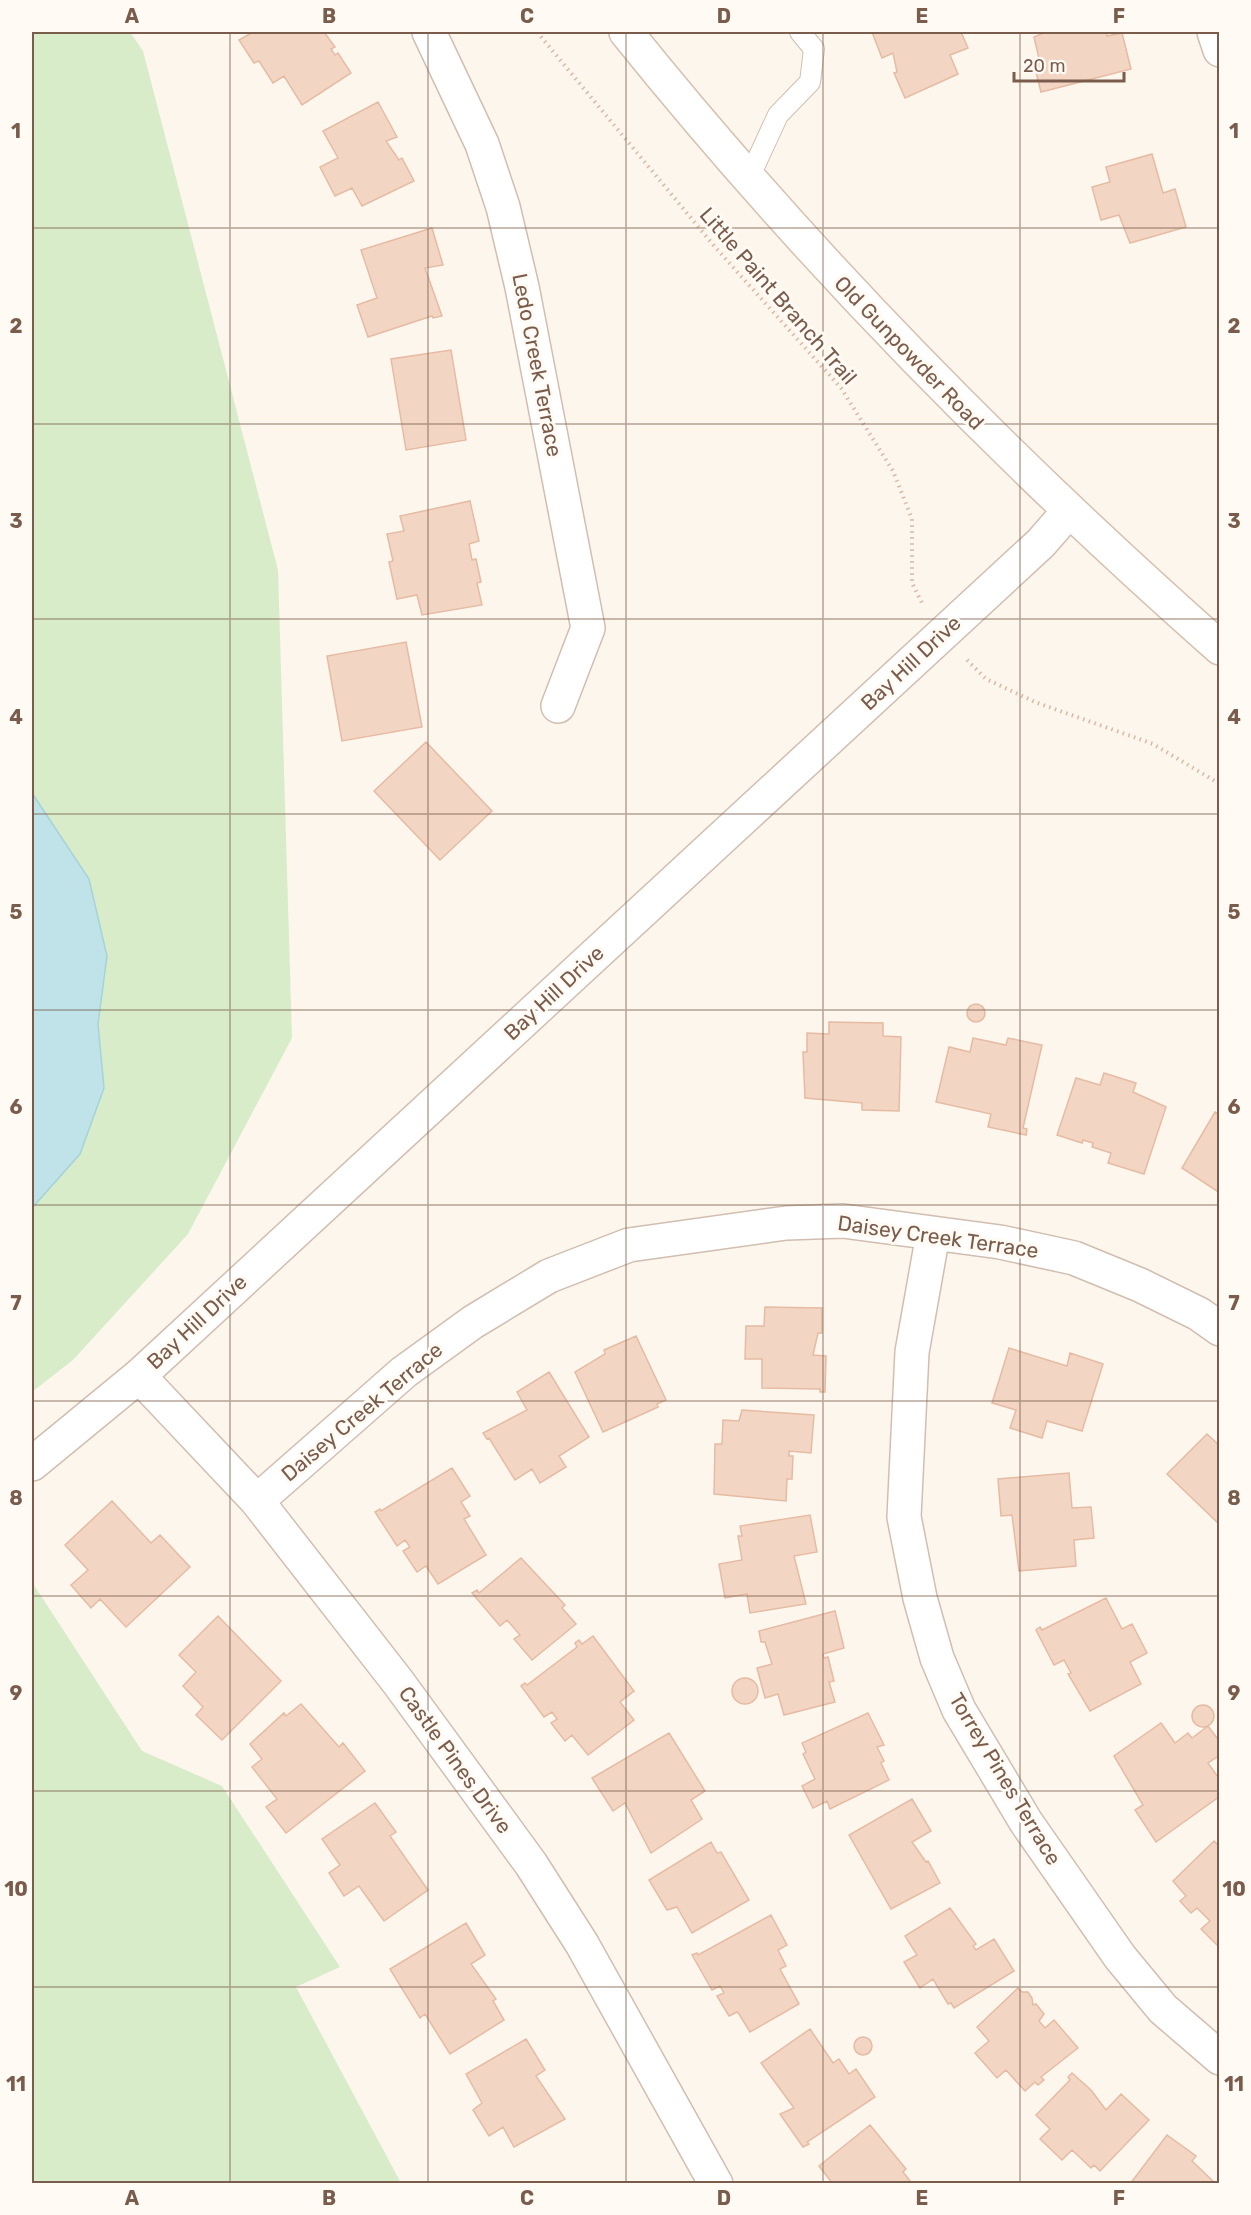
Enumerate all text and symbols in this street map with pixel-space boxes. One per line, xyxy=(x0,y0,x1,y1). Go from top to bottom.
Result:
text: A xyxy=(125,4,140,28)
text: B xyxy=(322,4,336,28)
text: C xyxy=(520,4,534,28)
text: D xyxy=(717,4,731,28)
text: E xyxy=(916,4,928,28)
text: F xyxy=(1113,4,1125,28)
scale bar xyxy=(1014,45,1124,83)
text: 20 m xyxy=(1023,55,1065,77)
text: 1 xyxy=(11,119,21,143)
text: 1 xyxy=(1229,119,1239,143)
street label: Little Paint Branch Trail xyxy=(695,202,862,389)
street label: Ledo Creek Terrace xyxy=(507,271,568,459)
street label: Old Gunpowder Road xyxy=(829,271,989,435)
text: 2 xyxy=(10,314,23,338)
text: 2 xyxy=(1228,314,1241,338)
text: 3 xyxy=(9,509,23,533)
text: 3 xyxy=(1227,509,1241,533)
street label: Bay Hill Drive xyxy=(855,610,966,715)
text: 4 xyxy=(9,705,23,729)
text: 4 xyxy=(1227,705,1241,729)
text: 5 xyxy=(10,900,23,924)
text: 5 xyxy=(1228,900,1241,924)
street label: Bay Hill Drive xyxy=(498,940,609,1045)
text: 6 xyxy=(9,1095,23,1119)
text: 6 xyxy=(1227,1095,1241,1119)
street label: Daisey Creek Terrace xyxy=(836,1210,1040,1263)
street label: Bay Hill Drive xyxy=(141,1269,252,1374)
text: 7 xyxy=(10,1291,22,1315)
text: 7 xyxy=(1228,1291,1240,1315)
street label: Daisey Creek Terrace xyxy=(276,1337,447,1486)
text: 8 xyxy=(9,1486,23,1510)
text: 8 xyxy=(1227,1486,1241,1510)
text: 9 xyxy=(10,1681,23,1705)
street label: Castle Pines Drive xyxy=(394,1681,517,1838)
text: 9 xyxy=(1228,1681,1241,1705)
street label: Torrey Pines Terrace xyxy=(944,1688,1067,1869)
text: 10 xyxy=(4,1877,28,1901)
text: 10 xyxy=(1222,1877,1246,1901)
text: 11 xyxy=(6,2072,26,2096)
text: 11 xyxy=(1224,2072,1244,2096)
text: A xyxy=(125,2186,140,2210)
text: B xyxy=(322,2186,336,2210)
text: C xyxy=(520,2186,534,2210)
text: D xyxy=(717,2186,731,2210)
text: E xyxy=(916,2186,928,2210)
text: F xyxy=(1113,2186,1125,2210)

